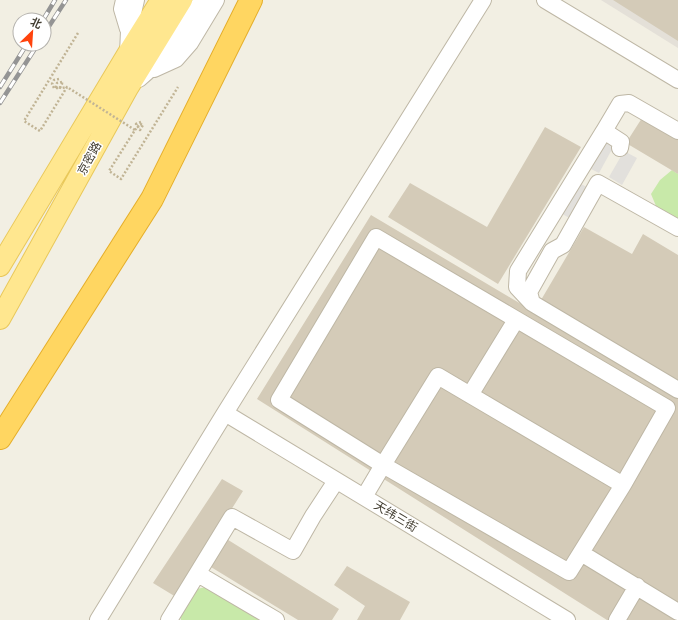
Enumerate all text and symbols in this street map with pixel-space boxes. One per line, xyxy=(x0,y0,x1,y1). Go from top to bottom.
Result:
north arrow xyxy=(12,12,52,52)
text: 北 xyxy=(28,14,44,32)
street label: 京密路 xyxy=(74,139,104,177)
street label: 天纬三街 xyxy=(372,497,420,535)

